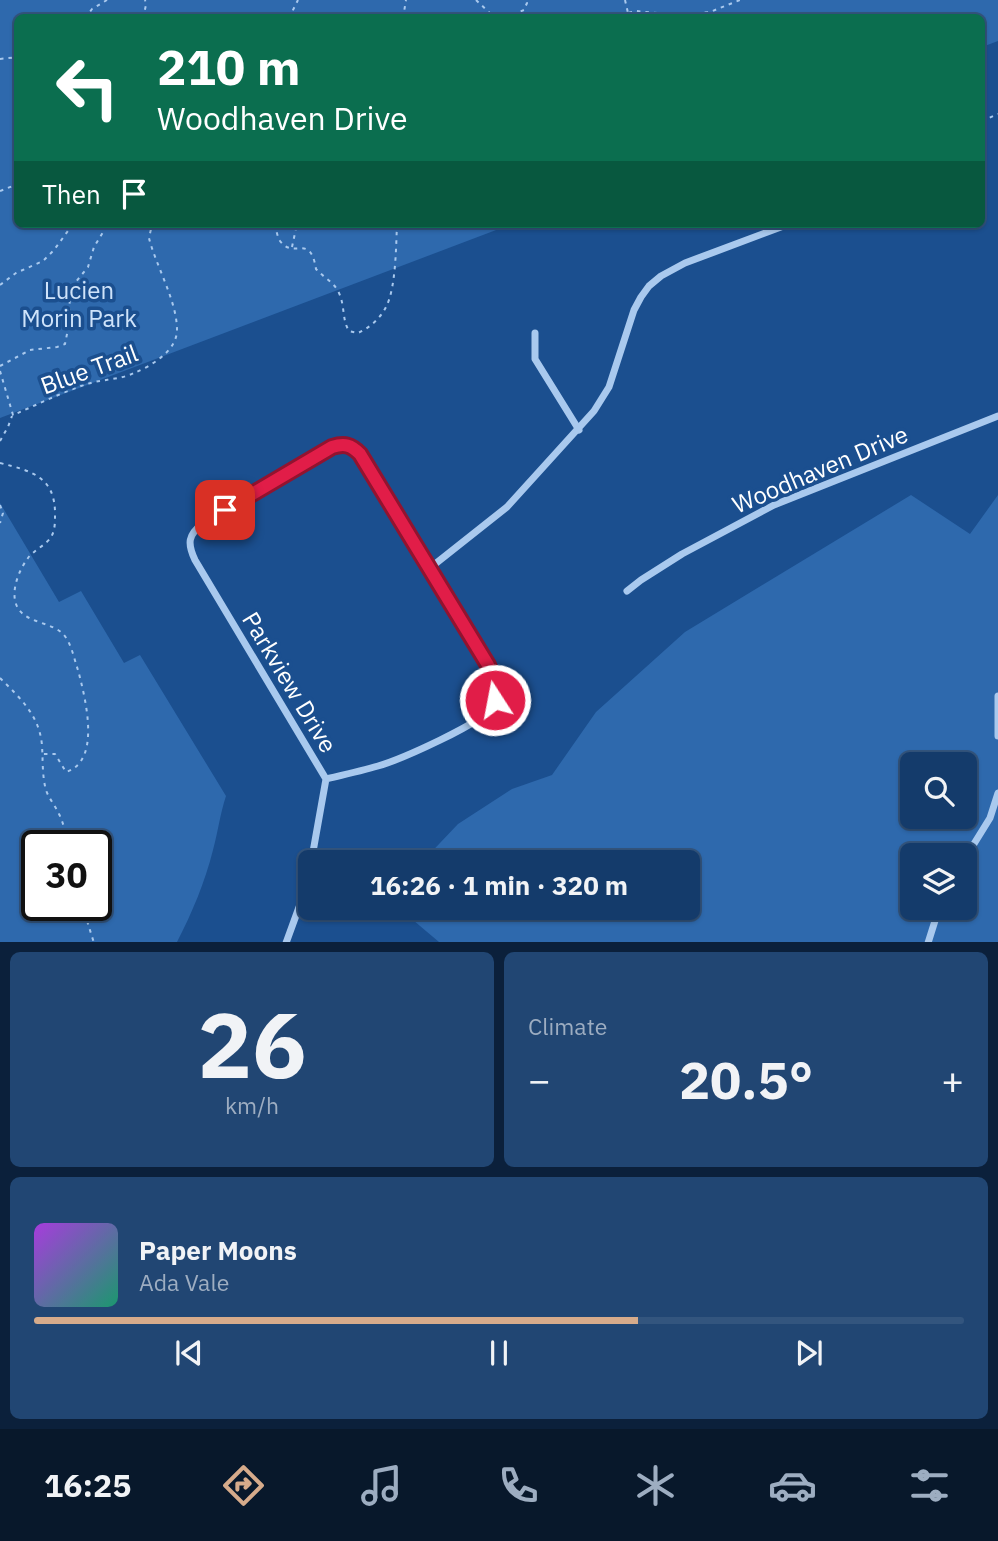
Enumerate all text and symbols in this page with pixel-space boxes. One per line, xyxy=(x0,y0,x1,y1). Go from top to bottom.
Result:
text: 210 m xyxy=(157,35,301,98)
icon: left xyxy=(42,42,133,133)
text: Woodhaven Drive xyxy=(157,97,408,139)
icon: arrive xyxy=(115,175,153,213)
text: Then xyxy=(42,177,101,211)
park label: Lucien Morin Park xyxy=(21,274,137,334)
street label: Blue Trail xyxy=(36,337,142,401)
street label: Woodhaven Drive xyxy=(727,418,913,520)
pin xyxy=(195,480,255,540)
icon: arrive xyxy=(206,491,244,529)
street label: Parkview Drive xyxy=(235,606,345,758)
position arrow xyxy=(458,663,532,737)
map controls xyxy=(900,752,977,920)
button: search xyxy=(900,752,977,829)
speed limit sign: 30 xyxy=(21,830,112,921)
button: layers xyxy=(900,843,977,920)
text: 16:26 · 1 min · 320 m xyxy=(370,868,628,902)
text: 26 xyxy=(197,985,307,1103)
text: Climate xyxy=(528,1011,607,1041)
text: 20.5° xyxy=(679,1046,813,1113)
text: − xyxy=(528,1055,551,1104)
text: + xyxy=(941,1055,964,1104)
text: km/h xyxy=(225,1090,279,1120)
text: Paper Moons xyxy=(139,1233,297,1267)
text: Ada Vale xyxy=(139,1267,229,1297)
icon: previous xyxy=(170,1334,208,1372)
icon: pause xyxy=(480,1334,518,1372)
icon: next xyxy=(790,1334,828,1372)
icon: directions xyxy=(219,1461,268,1510)
icon: music xyxy=(357,1461,406,1510)
icon: phone xyxy=(494,1461,543,1510)
icon: climate xyxy=(631,1461,680,1510)
icon: car xyxy=(768,1461,817,1510)
icon: filters xyxy=(905,1461,954,1510)
text: 16:25 xyxy=(44,1464,131,1506)

